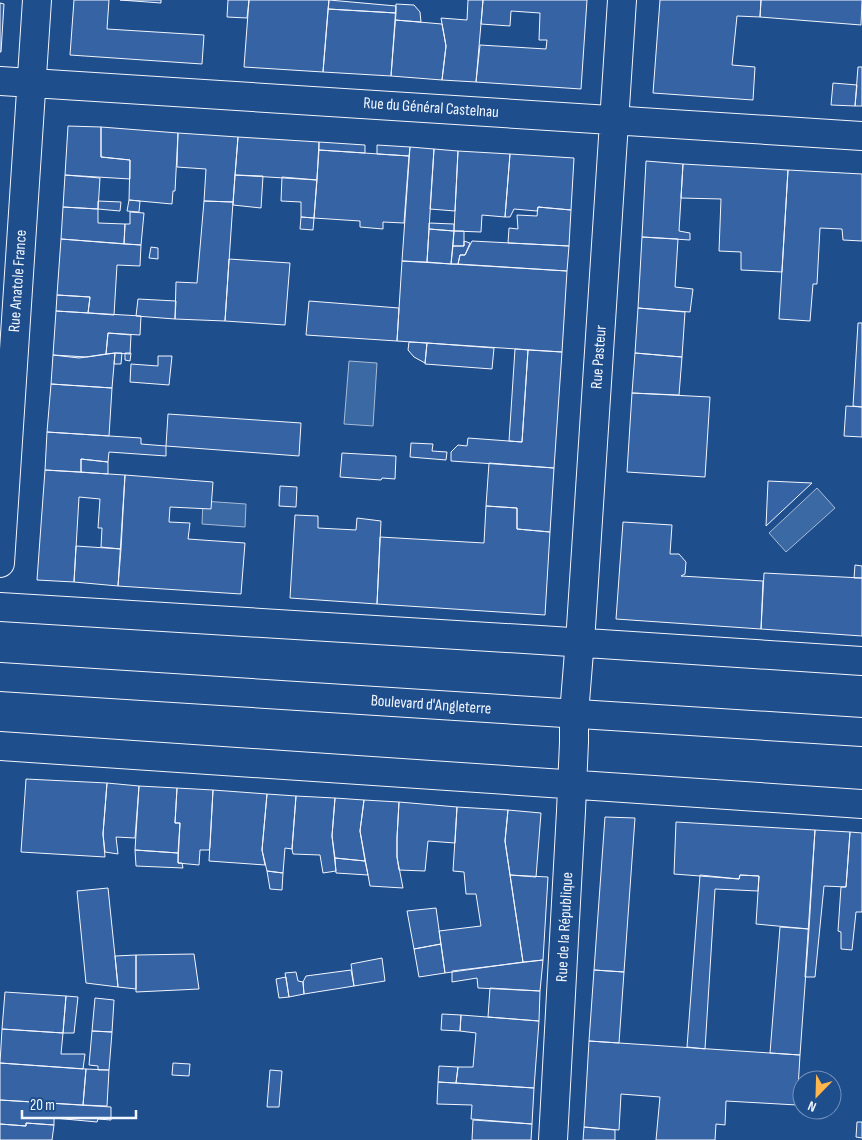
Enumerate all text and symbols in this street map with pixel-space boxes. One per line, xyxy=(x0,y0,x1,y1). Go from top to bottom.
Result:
street label: Rue du Général Castelnau xyxy=(363,94,499,122)
street label: Rue Anatole France xyxy=(5,229,31,333)
street label: Rue Pasteur xyxy=(587,324,611,390)
street label: Boulevard d'Angleterre xyxy=(370,691,492,719)
street label: Rue de la République xyxy=(553,872,577,982)
north arrow xyxy=(792,1070,842,1120)
scale bar xyxy=(22,1088,136,1120)
text: 20 m xyxy=(30,1096,55,1115)
text: N xyxy=(805,1097,819,1116)

